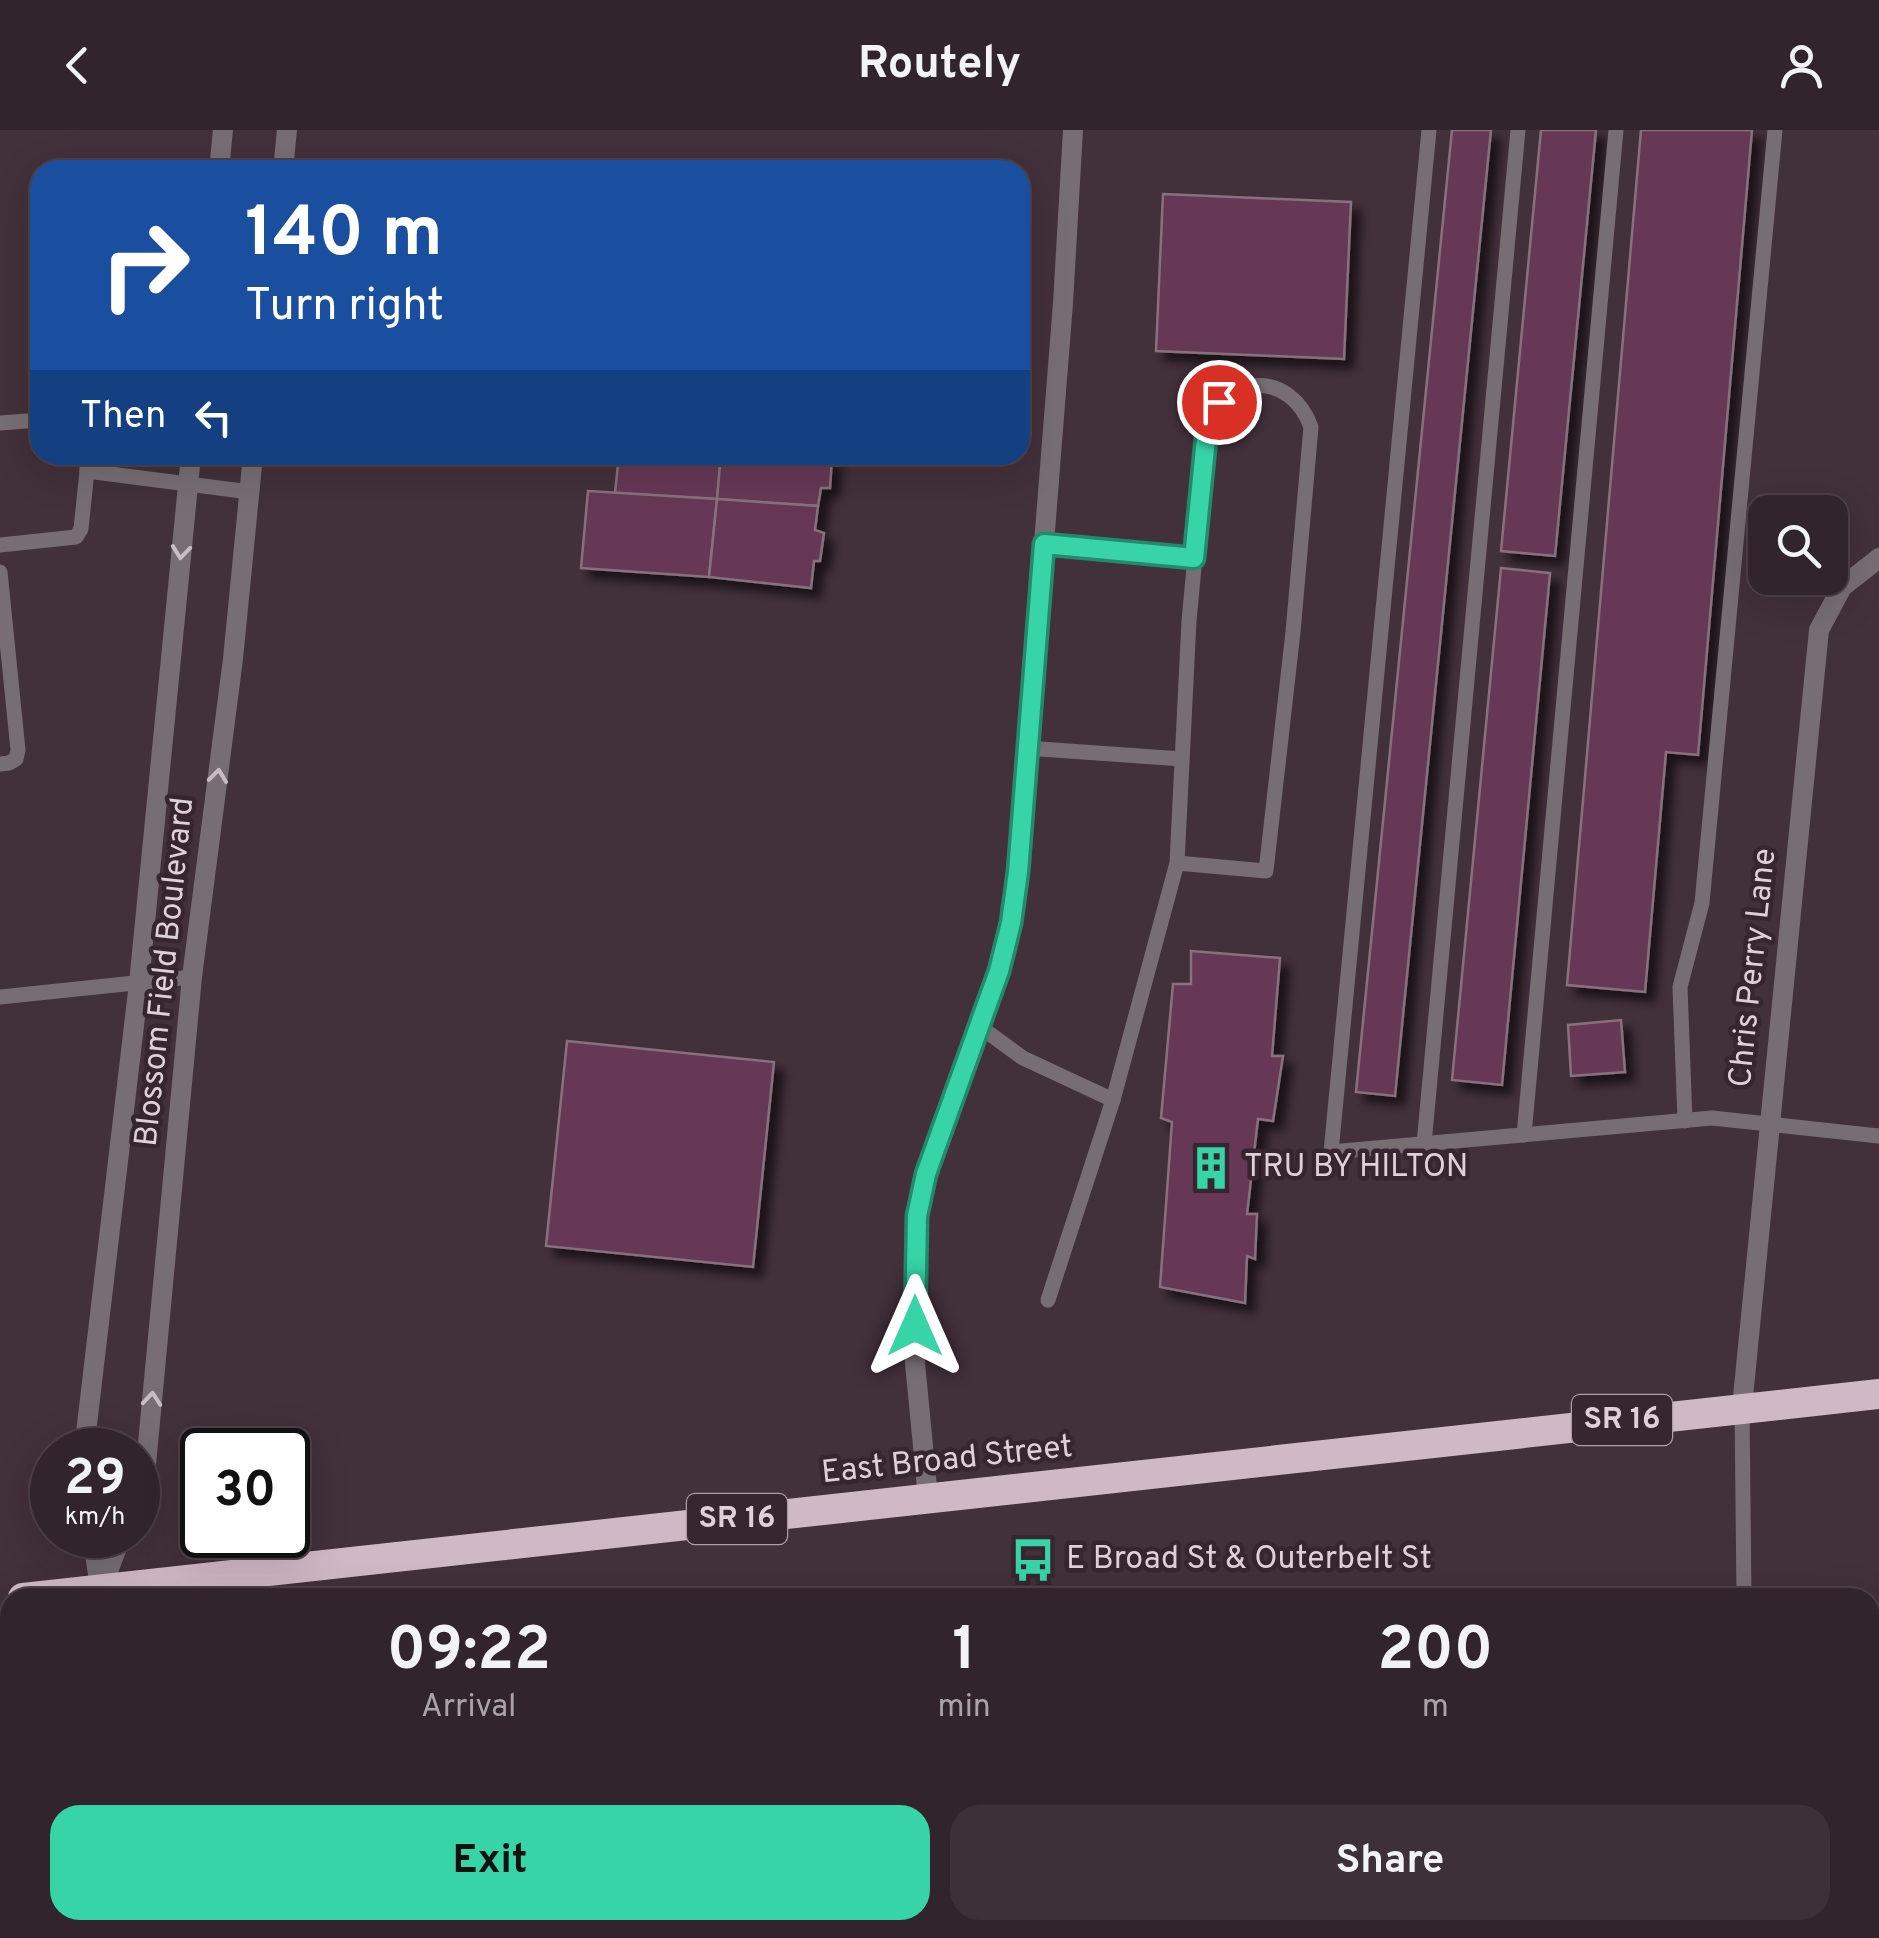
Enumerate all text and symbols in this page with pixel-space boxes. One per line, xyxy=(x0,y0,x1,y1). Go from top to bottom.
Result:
text: Routely xyxy=(858,37,1021,94)
icon: back xyxy=(50,38,105,93)
icon: person xyxy=(1774,38,1829,93)
text: 140 m xyxy=(245,192,443,281)
icon: right xyxy=(80,200,210,330)
text: Turn right xyxy=(245,279,444,336)
pin xyxy=(1177,360,1262,445)
icon: arrive xyxy=(1192,375,1247,430)
icon: left xyxy=(186,390,241,445)
text: Then xyxy=(80,393,166,442)
map controls xyxy=(1748,495,1848,595)
button: search xyxy=(1748,495,1848,595)
one-way arrow xyxy=(171,544,193,560)
one-way arrow xyxy=(207,768,228,784)
street label: Blossom Field Boulevard xyxy=(128,795,204,1149)
street label: Chris Perry Lane xyxy=(1722,846,1786,1090)
building icon: TRU BY HILTON xyxy=(1187,1144,1235,1192)
place label: TRU BY HILTON xyxy=(1244,1148,1469,1188)
position arrow xyxy=(863,1274,967,1378)
one-way arrow xyxy=(141,1391,163,1407)
road number: SR 16 xyxy=(1572,1395,1672,1445)
speed limit sign: 30 xyxy=(180,1428,310,1558)
street label: East Broad Street xyxy=(820,1428,1074,1494)
text: 29 xyxy=(64,1449,126,1512)
road number: SR 16 xyxy=(687,1494,787,1544)
text: km/h xyxy=(65,1502,125,1534)
bus stop icon: E Broad St & Outerbelt St xyxy=(1009,1536,1057,1584)
place label: E Broad St & Outerbelt St xyxy=(1066,1540,1432,1580)
text: 09:22 xyxy=(387,1615,551,1691)
text: 1 xyxy=(952,1615,976,1691)
text: 200 xyxy=(1378,1615,1493,1691)
text: Arrival xyxy=(421,1688,517,1728)
text: min xyxy=(938,1688,991,1728)
text: m xyxy=(1422,1688,1449,1728)
button: Exit xyxy=(50,1805,930,1920)
button: Share xyxy=(950,1805,1830,1920)

